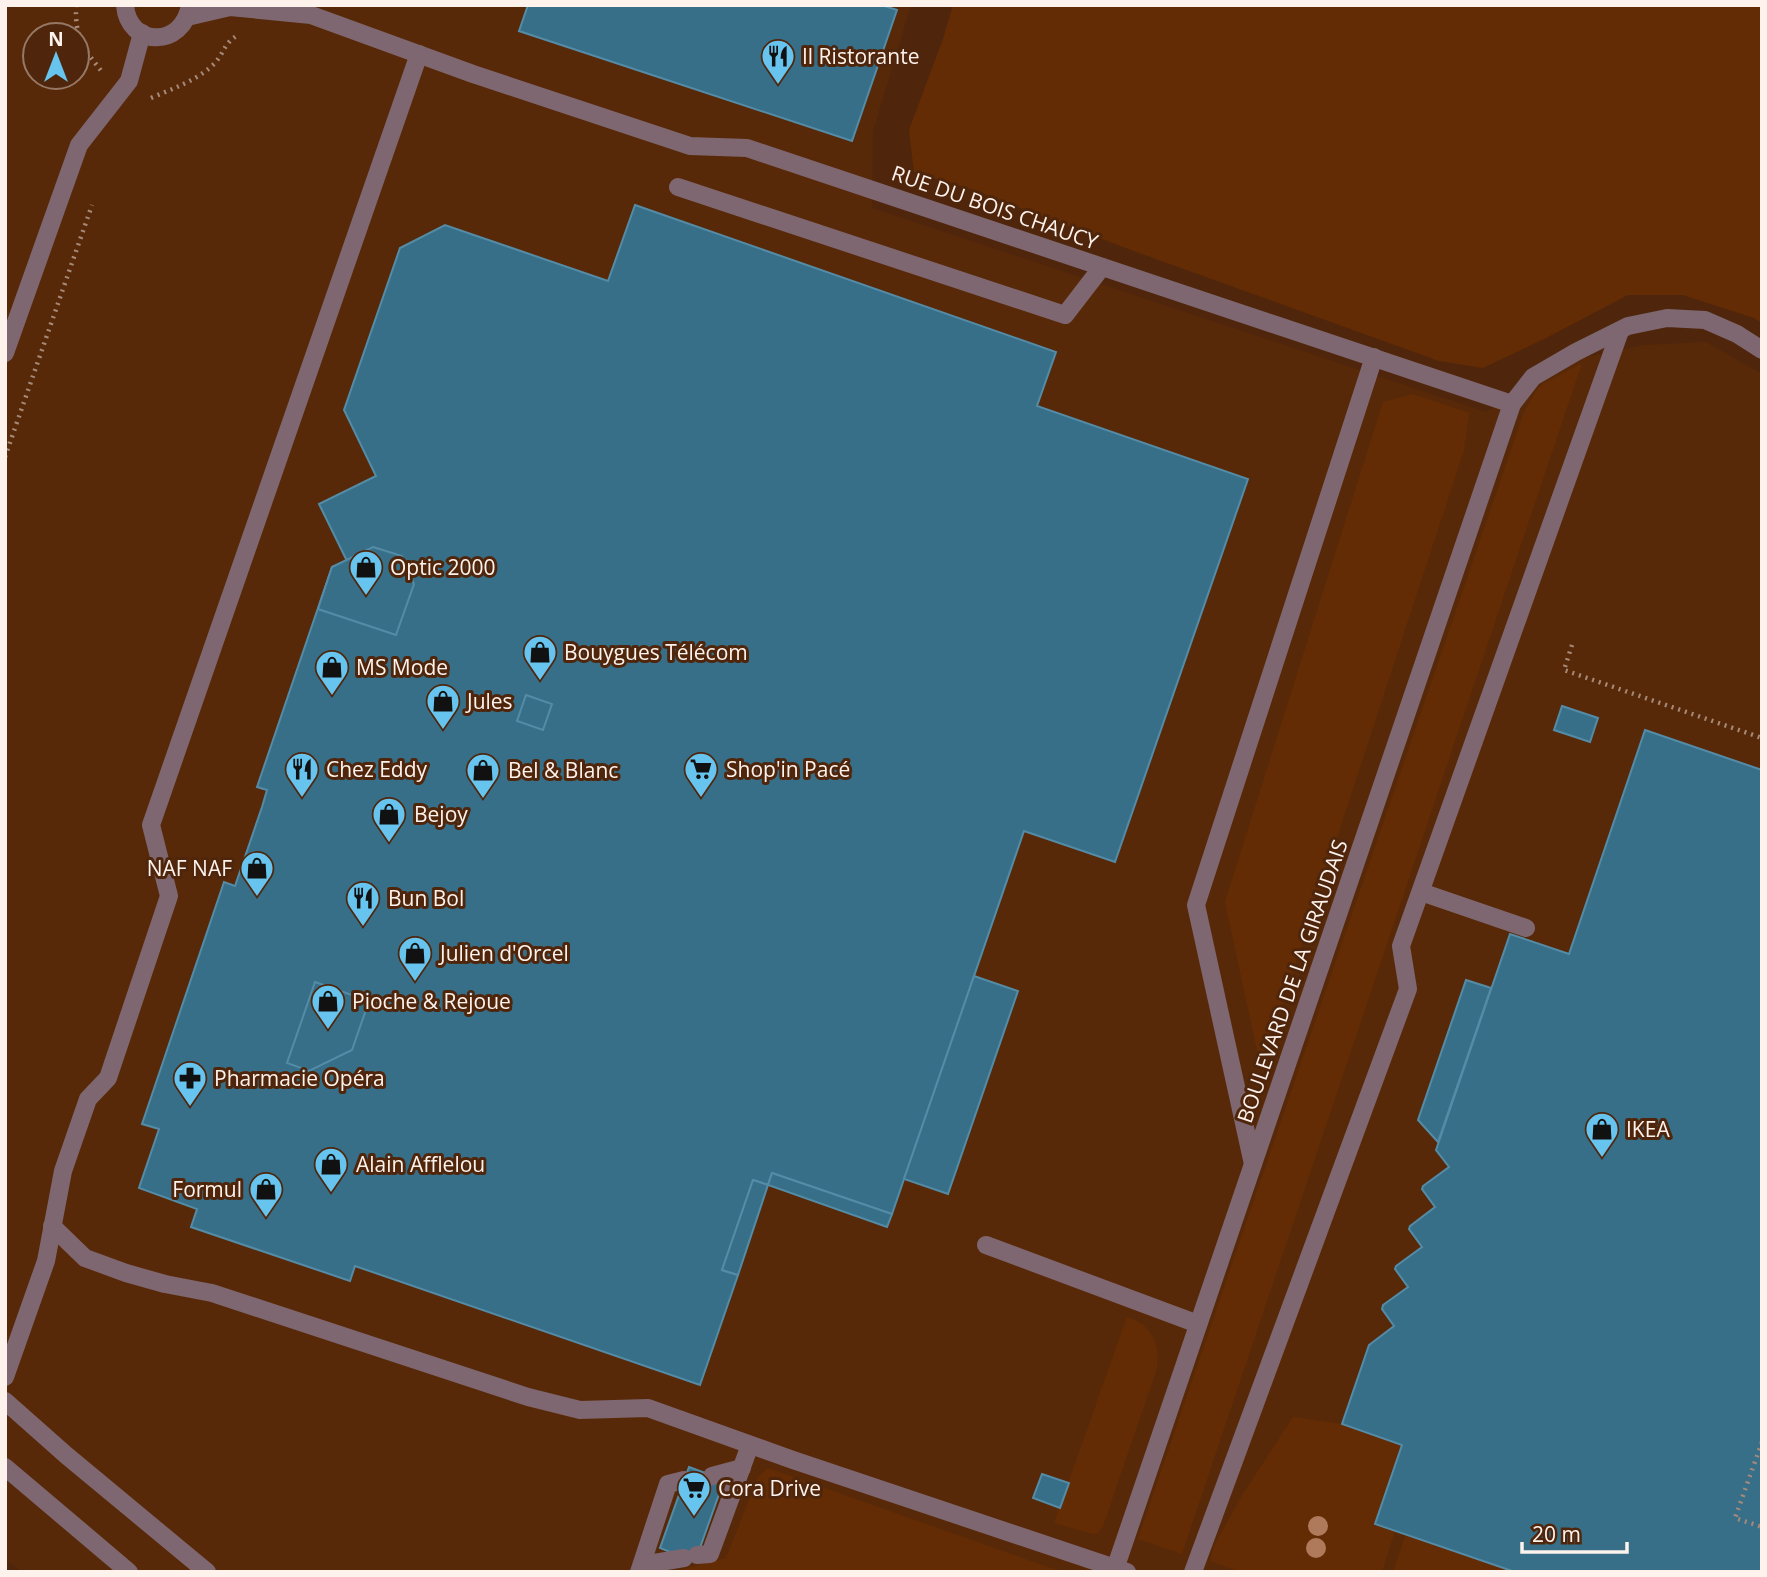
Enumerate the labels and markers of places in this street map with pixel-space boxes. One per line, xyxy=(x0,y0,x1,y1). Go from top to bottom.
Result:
restaurant icon: Il Ristorante xyxy=(759,37,797,86)
place label: Il Ristorante xyxy=(802,42,919,70)
shop icon: Optic 2000 xyxy=(347,548,385,597)
place label: Optic 2000 xyxy=(390,553,496,581)
shop icon: Bouygues Télécom xyxy=(521,633,559,682)
place label: Bouygues Télécom xyxy=(564,638,748,666)
shop icon: MS Mode xyxy=(313,648,351,697)
place label: MS Mode xyxy=(356,653,448,681)
shop icon: Jules xyxy=(424,682,462,731)
place label: Jules xyxy=(465,687,513,715)
restaurant icon: Chez Eddy xyxy=(283,750,321,799)
supermarket icon: Shop'in Pacé xyxy=(682,750,720,799)
shop icon: Bel & Blanc xyxy=(464,751,502,800)
place label: Chez Eddy xyxy=(326,755,428,783)
place label: Shop'in Pacé xyxy=(726,755,850,783)
place label: Bel & Blanc xyxy=(508,756,618,784)
shop icon: Bejoy xyxy=(370,795,408,844)
place label: Bejoy xyxy=(414,800,468,828)
shop icon: NAF NAF xyxy=(238,849,276,898)
place label: NAF NAF xyxy=(147,854,232,882)
restaurant icon: Bun Bol xyxy=(344,879,382,928)
place label: Bun Bol xyxy=(388,884,464,912)
shop icon: Julien d'Orcel xyxy=(396,934,434,983)
place label: Julien d'Orcel xyxy=(438,939,569,967)
shop icon: Pioche & Rejoue xyxy=(309,982,347,1031)
place label: Pioche & Rejoue xyxy=(352,987,511,1015)
pharmacy icon: Pharmacie Opéra xyxy=(171,1059,209,1108)
place label: Pharmacie Opéra xyxy=(214,1064,385,1092)
shop icon: IKEA xyxy=(1583,1110,1621,1159)
place label: IKEA xyxy=(1626,1115,1670,1143)
shop icon: Alain Afflelou xyxy=(312,1145,350,1194)
place label: Alain Afflelou xyxy=(356,1150,485,1178)
shop icon: Formul xyxy=(247,1170,285,1219)
place label: Formul xyxy=(172,1175,242,1203)
supermarket icon: Cora Drive xyxy=(675,1469,713,1518)
place label: Cora Drive xyxy=(718,1474,821,1502)

